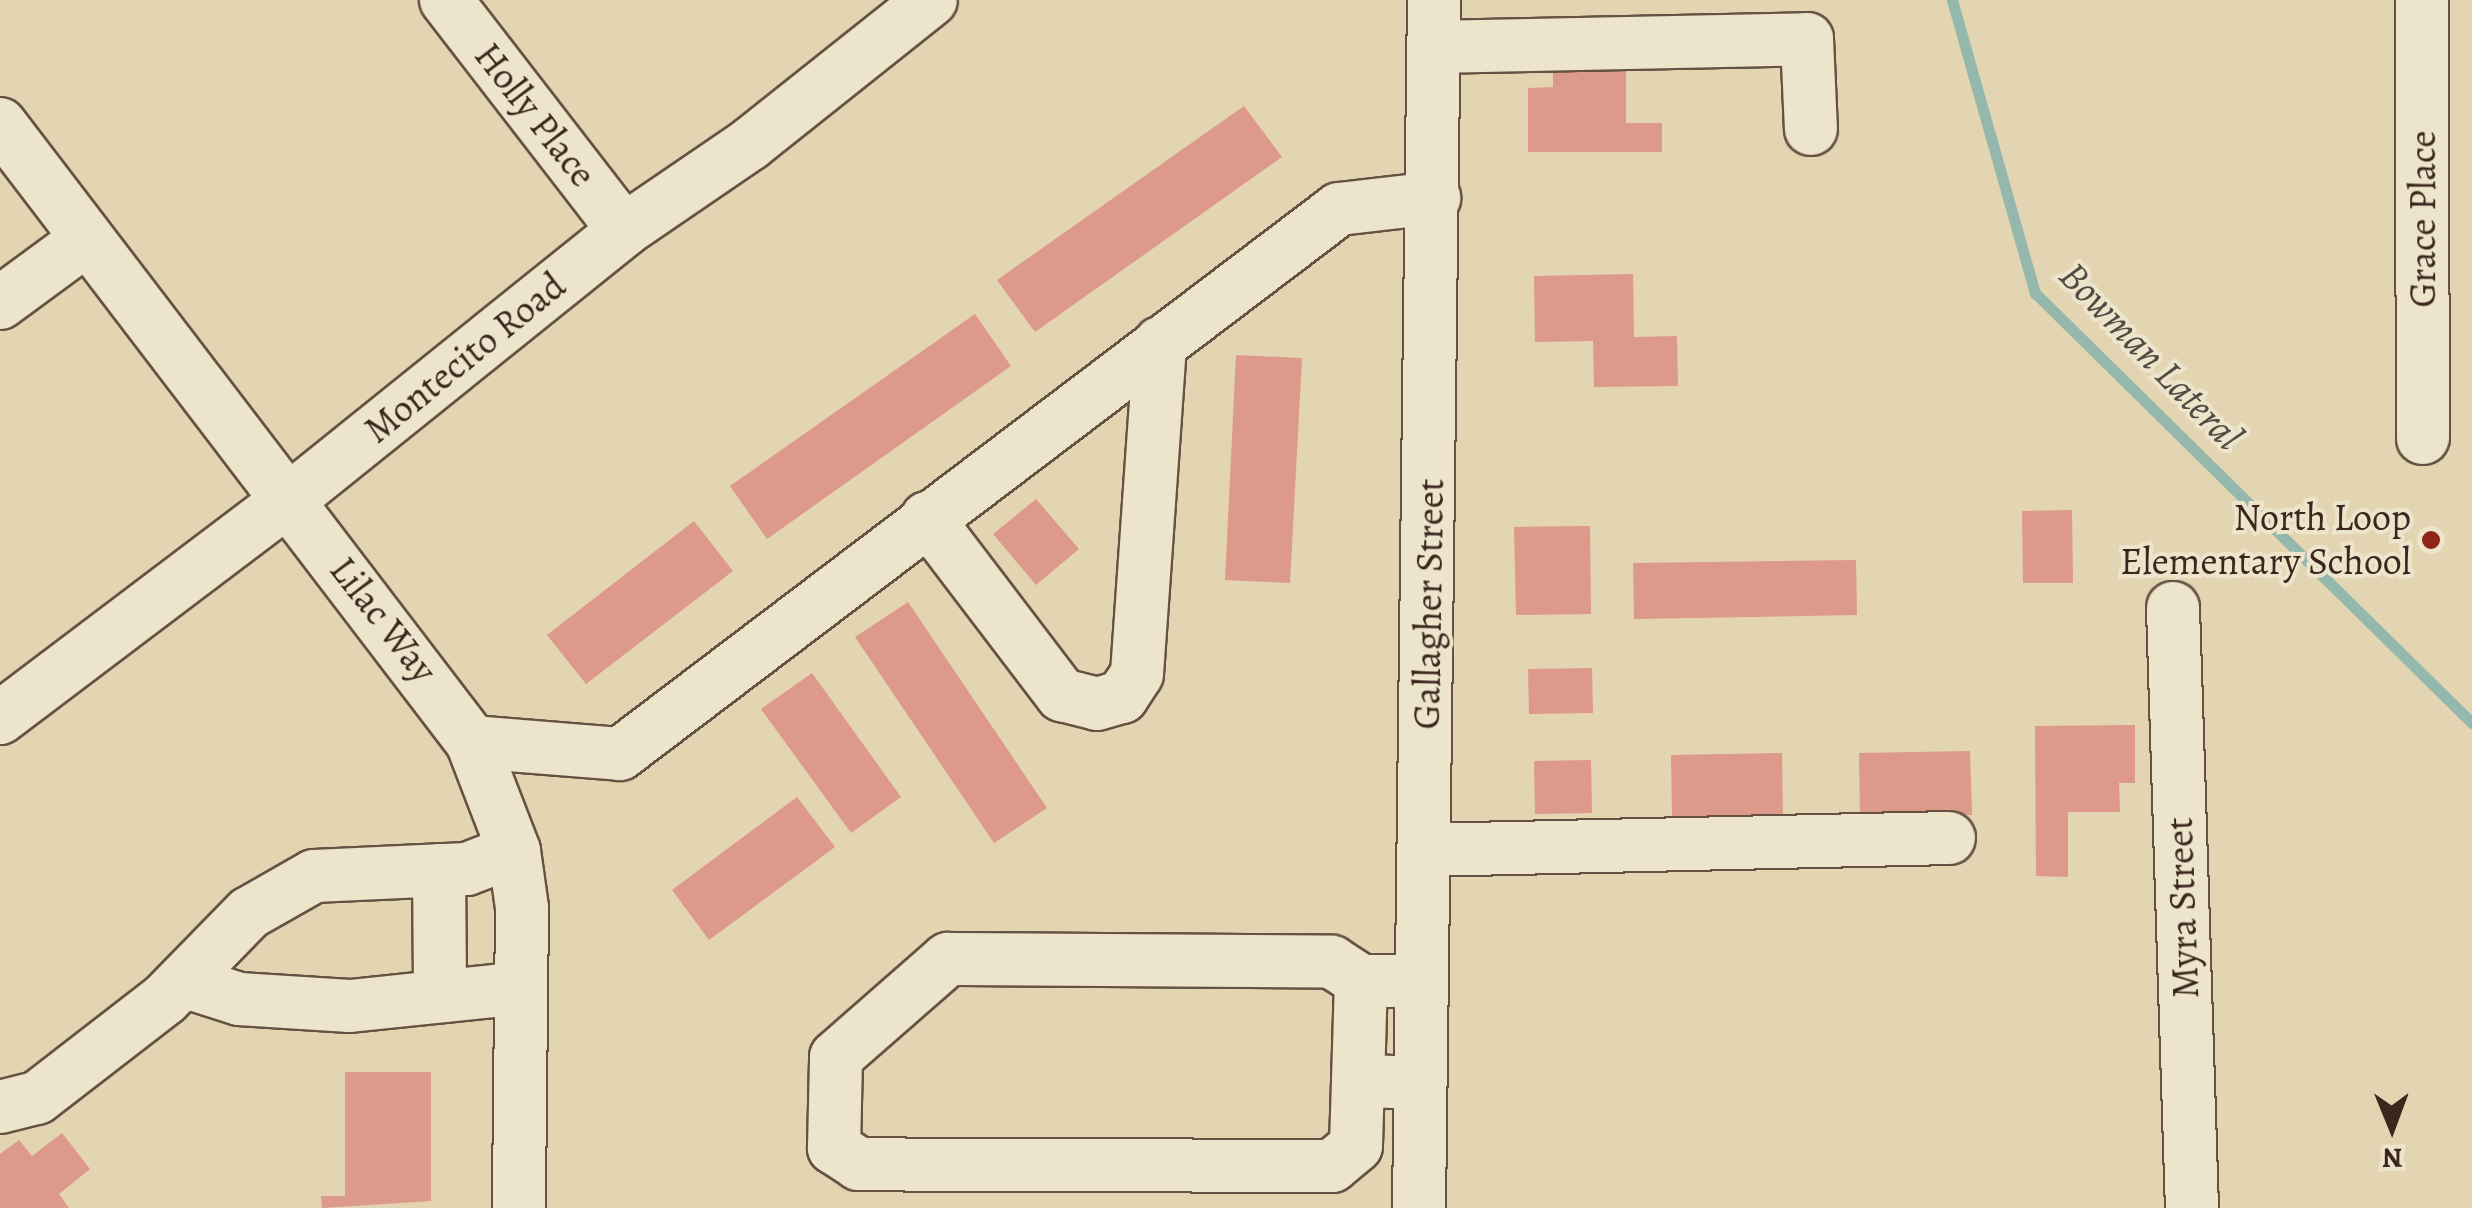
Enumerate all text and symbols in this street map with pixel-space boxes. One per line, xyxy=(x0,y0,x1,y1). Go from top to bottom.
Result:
street label: Holly Place xyxy=(465,34,605,196)
street label: Grace Place xyxy=(2400,130,2446,308)
water label: Bowman Lateral xyxy=(2049,252,2253,460)
street label: Montecito Road xyxy=(355,263,575,453)
street label: Gallagher Street xyxy=(1404,478,1454,730)
place label: North Loop Elementary School xyxy=(2120,495,2411,584)
marker: North Loop Elementary School xyxy=(2420,529,2442,551)
street label: Lilac Way xyxy=(320,548,446,692)
street label: Myra Street xyxy=(2157,817,2209,999)
north arrow xyxy=(2342,1078,2442,1178)
text: N xyxy=(2382,1139,2403,1177)

